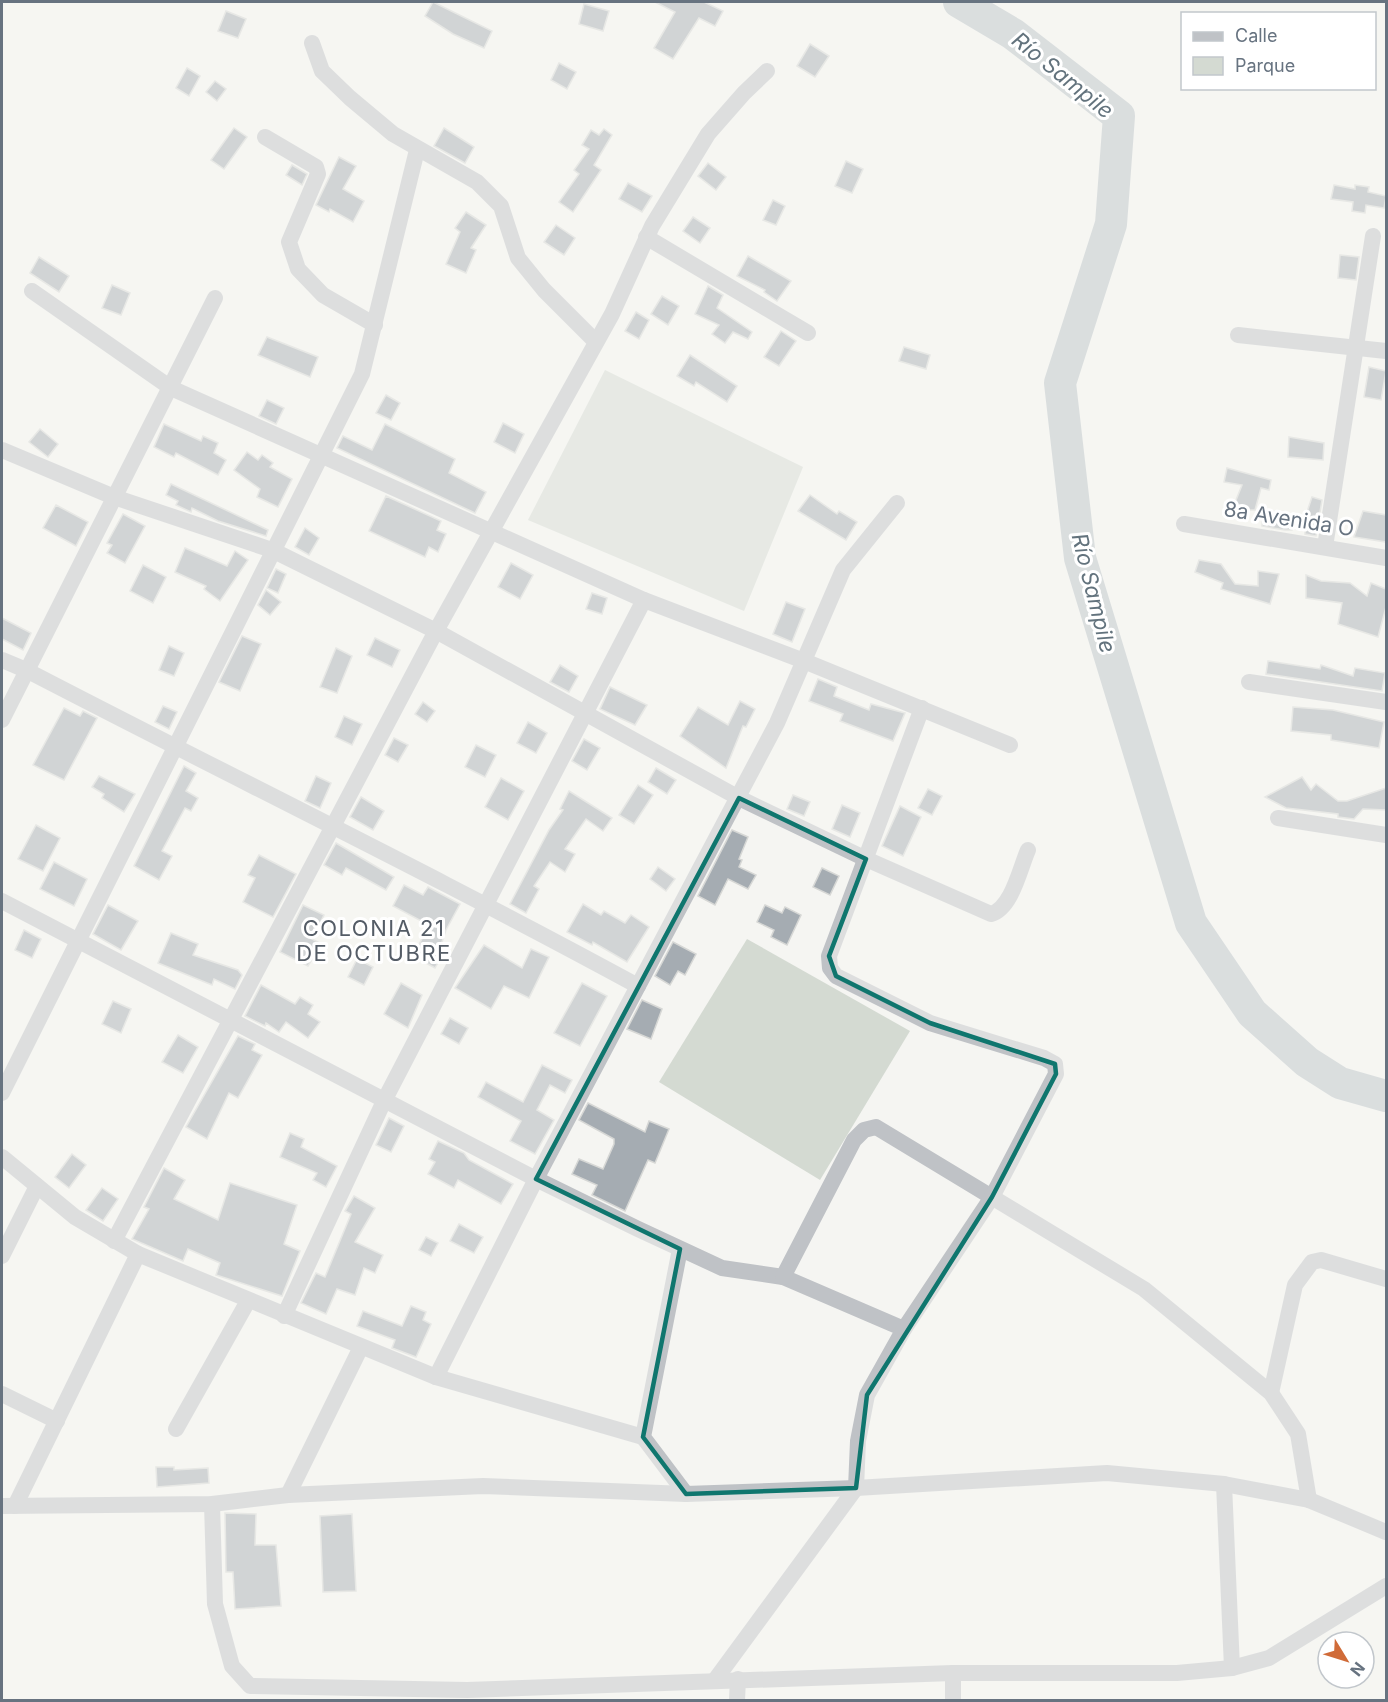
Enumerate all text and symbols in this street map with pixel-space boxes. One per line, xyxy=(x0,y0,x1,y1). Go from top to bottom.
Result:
legend xyxy=(1181,12,1376,90)
text: Calle xyxy=(1235,25,1277,46)
water label: Río Sampile xyxy=(1007,26,1119,124)
text: Parque xyxy=(1235,55,1295,76)
street label: 8a Avenida O xyxy=(1222,496,1356,541)
water label: Río Sampile xyxy=(1067,530,1121,656)
district label: COLONIA 21 DE OCTUBRE xyxy=(296,915,452,966)
north arrow xyxy=(1316,1630,1376,1690)
text: N xyxy=(1346,1658,1369,1680)

